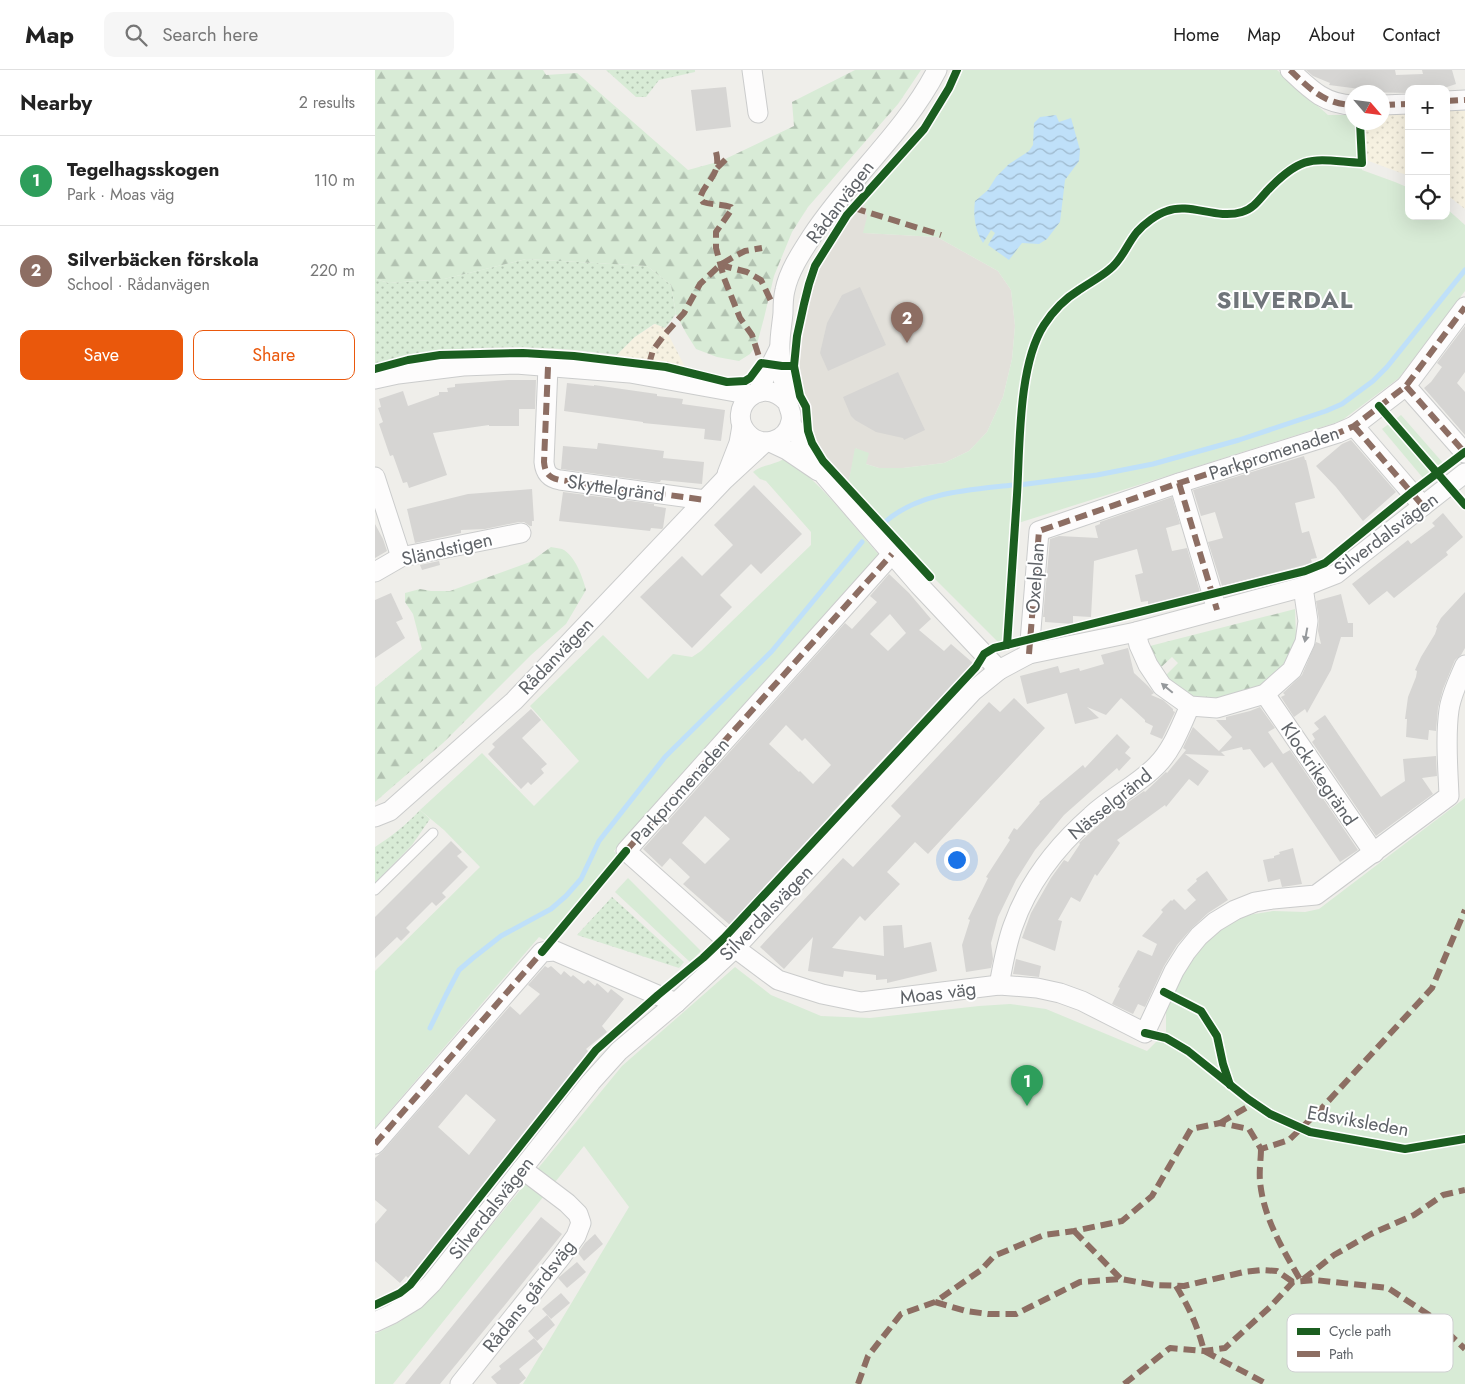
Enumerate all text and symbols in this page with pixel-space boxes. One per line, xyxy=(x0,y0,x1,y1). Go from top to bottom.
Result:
search box xyxy=(104,12,454,57)
text: Map xyxy=(25,17,74,52)
icon: search xyxy=(122,21,150,49)
text: Search here xyxy=(162,21,258,48)
text: Home xyxy=(1173,22,1219,48)
text: Map xyxy=(1247,22,1281,48)
text: About xyxy=(1309,22,1354,48)
text: Contact xyxy=(1382,22,1440,48)
north arrow xyxy=(1345,85,1390,130)
map controls xyxy=(1405,85,1450,220)
button: + xyxy=(1405,85,1450,130)
text: Nearby xyxy=(20,88,92,118)
text: 2 results xyxy=(299,91,355,114)
button: − xyxy=(1405,130,1450,175)
street label: Rådanvägen xyxy=(800,155,880,249)
text: Tegelhagsskogen xyxy=(67,156,220,183)
text: 1 xyxy=(32,169,40,192)
text: 110 m xyxy=(314,169,355,192)
button: locate xyxy=(1405,175,1450,220)
text: Park · Moas väg xyxy=(67,183,174,206)
text: Silverbäcken förskola xyxy=(67,246,259,273)
text: 2 xyxy=(31,259,41,282)
text: 220 m xyxy=(310,259,355,282)
text: School · Rådanvägen xyxy=(67,273,210,296)
district label: SILVERDAL xyxy=(1217,282,1353,317)
pin: 2 xyxy=(891,302,923,343)
button: Save xyxy=(20,330,183,380)
button: Share xyxy=(193,330,355,380)
street label: Parkpromenaden xyxy=(1205,419,1343,487)
street label: Skyttelgränd xyxy=(566,468,666,508)
street label: Silverdalsvägen xyxy=(1328,486,1444,582)
street label: Sländstigen xyxy=(399,525,495,573)
street label: Oxelplan xyxy=(1019,542,1051,614)
street label: Rådanvägen xyxy=(512,611,600,701)
one-way arrow xyxy=(1302,628,1310,644)
one-way arrow xyxy=(1161,682,1173,694)
street label: Klockrikegränd xyxy=(1274,717,1364,831)
street label: Parkpromenaden xyxy=(625,732,735,850)
street label: Nässelgränd xyxy=(1062,762,1158,846)
your location xyxy=(944,847,970,873)
street label: Silverdalsvägen xyxy=(713,859,819,967)
street label: Moas väg xyxy=(898,975,978,1011)
pin: 1 xyxy=(1011,1065,1043,1106)
street label: Edsviksleden xyxy=(1305,1099,1411,1143)
street label: Silverdalsvägen xyxy=(442,1151,540,1265)
street label: Rådans gårdsväg xyxy=(476,1234,582,1358)
legend xyxy=(1287,1314,1453,1372)
text: Cycle path xyxy=(1329,1321,1391,1341)
text: Path xyxy=(1329,1344,1354,1364)

